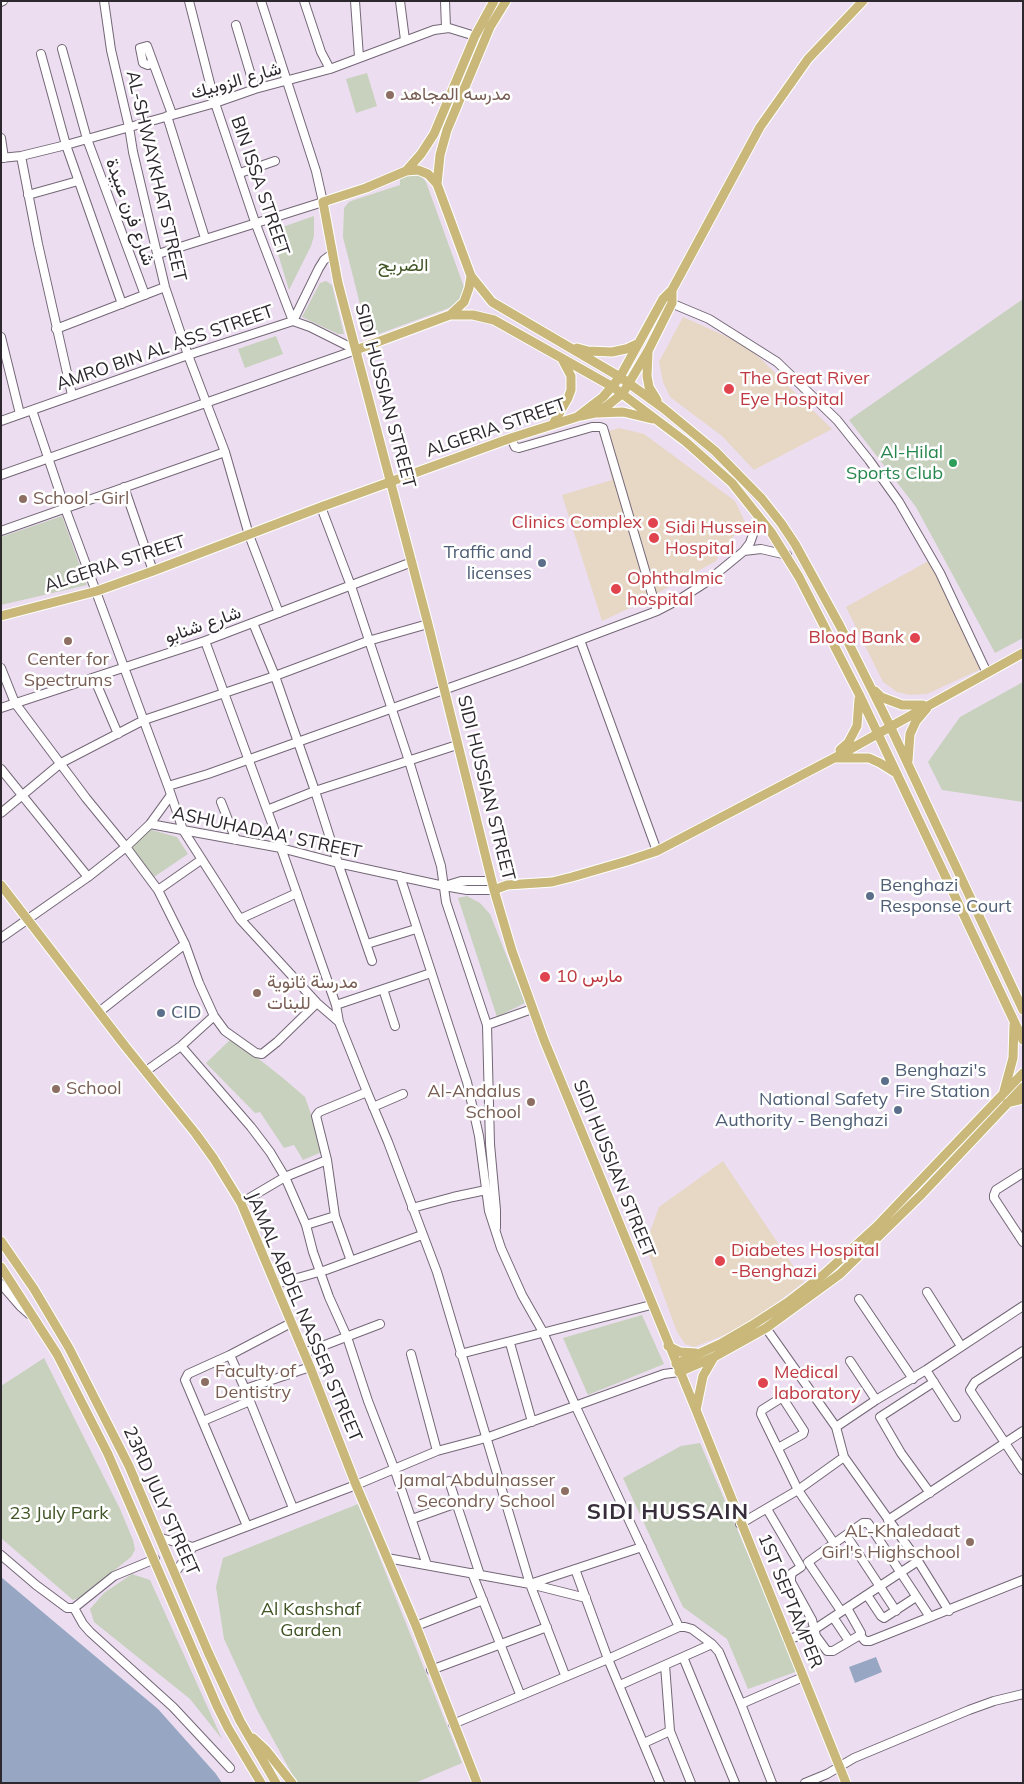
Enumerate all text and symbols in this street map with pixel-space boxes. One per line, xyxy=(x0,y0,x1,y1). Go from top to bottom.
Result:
street label: شارع الزوبيك xyxy=(188,58,284,104)
street label: AL-SHWAYKHAT STREET xyxy=(121,68,191,284)
place label: مدرسه المجاهد xyxy=(400,84,511,106)
marker: مدرسه المجاهد xyxy=(384,89,396,101)
street label: BIN ISSA STREET xyxy=(226,113,294,259)
street label: شارع فرن عبيدة xyxy=(101,155,159,269)
park label: الضريح xyxy=(378,255,428,277)
street label: AMRO BIN AL ASS STREET xyxy=(53,301,277,395)
street label: SIDI HUSSIAN STREET xyxy=(350,301,420,491)
place label: The Great River Eye Hospital xyxy=(740,368,870,410)
marker: The Great River Eye Hospital xyxy=(722,382,736,396)
street label: ALGERIA STREET xyxy=(423,394,569,462)
place label: Al-Hilal Sports Club xyxy=(846,442,943,484)
marker: Al-Hilal Sports Club xyxy=(947,457,959,469)
place label: School -Girl xyxy=(33,488,129,510)
marker: School -Girl xyxy=(17,493,29,505)
place label: Clinics Complex xyxy=(512,512,642,534)
marker: Clinics Complex xyxy=(646,516,660,530)
place label: Sidi Hussein Hospital xyxy=(665,517,767,560)
street label: ALGERIA STREET xyxy=(42,531,188,597)
marker: Sidi Hussein Hospital xyxy=(647,531,661,545)
place label: Traffic and licenses xyxy=(443,542,532,584)
marker: Traffic and licenses xyxy=(536,557,548,569)
place label: Ophthalmic hospital xyxy=(627,568,723,610)
marker: Ophthalmic hospital xyxy=(609,582,623,596)
street label: شارع شنابو xyxy=(162,602,244,648)
place label: Blood Bank xyxy=(809,627,904,649)
marker: Blood Bank xyxy=(908,631,922,645)
marker: Center for Spectrums xyxy=(62,635,74,647)
place label: Center for Spectrums xyxy=(24,649,112,692)
street label: SIDI HUSSIAN STREET xyxy=(453,693,519,883)
street label: ASHUHADAA' STREET xyxy=(171,802,363,864)
place label: Benghazi Response Court xyxy=(880,875,1012,918)
marker: Benghazi Response Court xyxy=(864,890,876,902)
place label: 10 مارس xyxy=(556,966,623,988)
marker: 10 مارس xyxy=(538,970,552,984)
place label: مدرسة ثانوية للبنات xyxy=(267,972,358,1014)
marker: مدرسة ثانوية للبنات xyxy=(251,987,263,999)
place label: CID xyxy=(171,1002,201,1024)
marker: CID xyxy=(155,1007,167,1019)
place label: Benghazi's Fire Station xyxy=(895,1060,990,1102)
marker: Benghazi's Fire Station xyxy=(879,1075,891,1087)
street label: SIDI HUSSIAN STREET xyxy=(568,1077,660,1261)
place label: School xyxy=(66,1078,122,1100)
place label: Al-Andalus School xyxy=(427,1081,521,1124)
marker: School xyxy=(50,1083,62,1095)
place label: National Safety Authority - Benghazi xyxy=(715,1089,888,1132)
marker: Al-Andalus School xyxy=(525,1096,537,1108)
marker: National Safety Authority - Benghazi xyxy=(892,1104,904,1116)
street label: JAMAL ABDEL NASSER STREET xyxy=(241,1189,367,1445)
place label: Diabetes Hospital -Benghazi xyxy=(731,1240,879,1282)
marker: Diabetes Hospital -Benghazi xyxy=(713,1254,727,1268)
place label: Faculty of Dentistry xyxy=(215,1361,296,1404)
place label: Medical laboratory xyxy=(774,1362,861,1405)
marker: Faculty of Dentistry xyxy=(199,1376,211,1388)
marker: Medical laboratory xyxy=(756,1376,770,1390)
street label: 23RD JULY STREET xyxy=(118,1423,204,1579)
place label: Jamal Abdulnasser Secondry School xyxy=(398,1470,555,1512)
marker: Jamal Abdulnasser Secondry School xyxy=(559,1485,571,1497)
district label: SIDI HUSSAIN xyxy=(585,1499,751,1525)
park label: 23 July Park xyxy=(9,1503,109,1525)
place label: AL-Khaledaat Girl's Highschool xyxy=(821,1521,960,1564)
street label: 1ST SEPTAMPER xyxy=(753,1530,827,1672)
marker: AL-Khaledaat Girl's Highschool xyxy=(964,1536,976,1548)
park label: Al Kashshaf Garden xyxy=(261,1599,361,1642)

